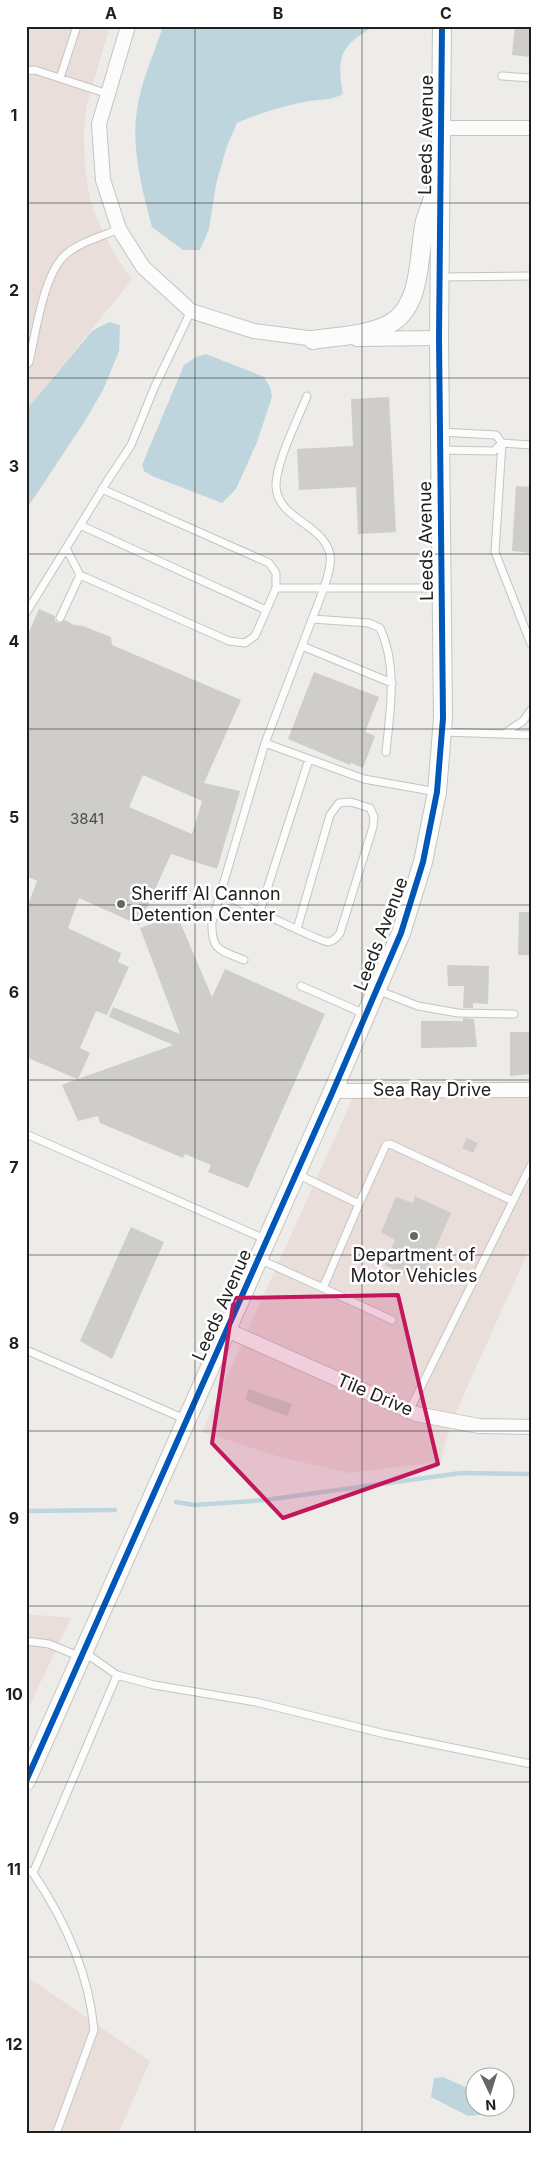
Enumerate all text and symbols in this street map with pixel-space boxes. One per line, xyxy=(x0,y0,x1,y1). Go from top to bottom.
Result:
text: A xyxy=(105,3,117,23)
text: B xyxy=(273,3,283,23)
text: C xyxy=(440,3,452,23)
street label: Leeds Avenue xyxy=(414,75,437,195)
text: 1 xyxy=(11,105,17,125)
text: 2 xyxy=(9,280,19,300)
text: 3 xyxy=(9,456,19,476)
street label: Leeds Avenue xyxy=(414,481,437,601)
text: 4 xyxy=(9,631,20,651)
text: 5 xyxy=(9,807,19,827)
house number: 3841 xyxy=(70,809,104,828)
street label: Leeds Avenue xyxy=(349,874,412,994)
place label: Sheriff Al Cannon Detention Center xyxy=(131,883,281,925)
marker: Sheriff Al Cannon Detention Center xyxy=(115,898,127,910)
text: 6 xyxy=(9,982,19,1002)
street label: Sea Ray Drive xyxy=(373,1079,491,1100)
text: 7 xyxy=(9,1157,19,1177)
marker: Department of Motor Vehicles xyxy=(408,1230,420,1242)
place label: Department of Motor Vehicles xyxy=(350,1244,478,1286)
street label: Leeds Avenue xyxy=(188,1246,256,1364)
text: 8 xyxy=(9,1333,19,1353)
street label: Tile Drive xyxy=(334,1369,416,1420)
text: 9 xyxy=(9,1508,19,1528)
text: 10 xyxy=(5,1684,23,1704)
text: 11 xyxy=(7,1859,21,1879)
text: 12 xyxy=(6,2034,22,2054)
north arrow xyxy=(464,2068,514,2118)
text: N xyxy=(485,2097,497,2114)

